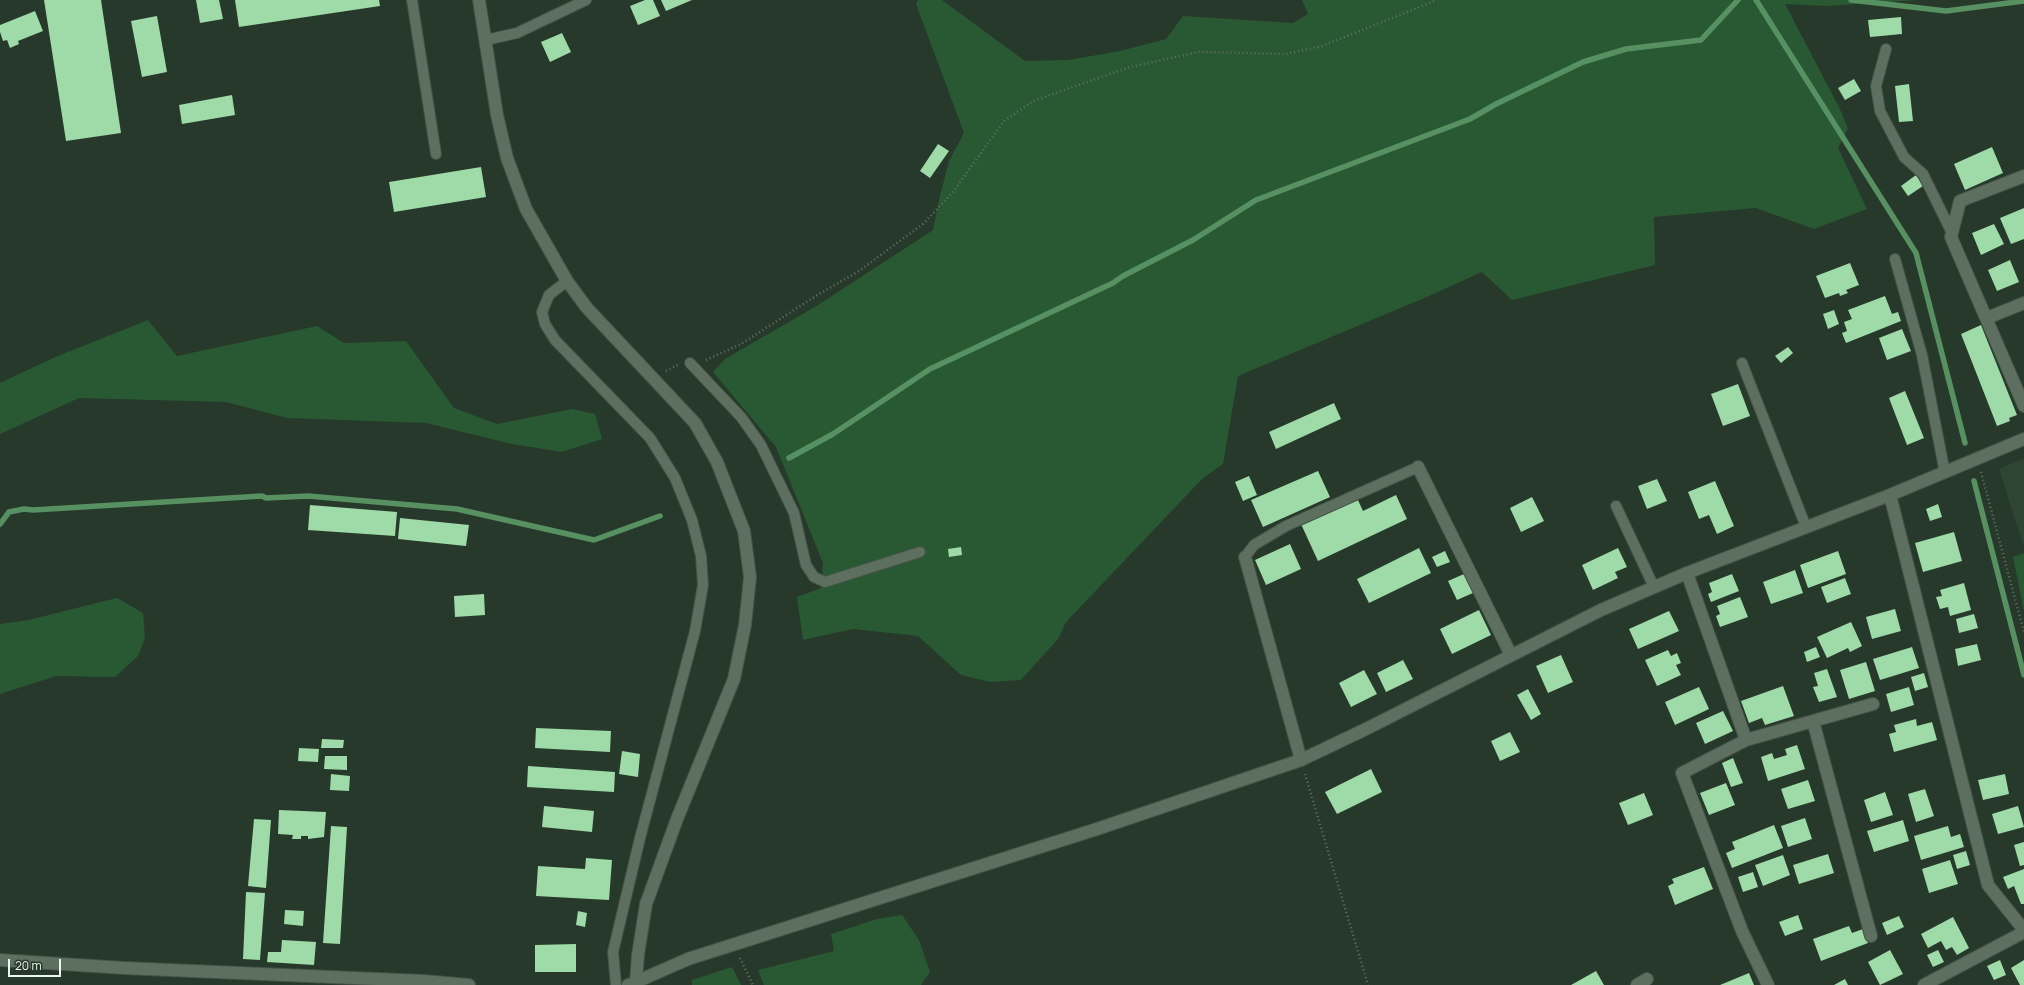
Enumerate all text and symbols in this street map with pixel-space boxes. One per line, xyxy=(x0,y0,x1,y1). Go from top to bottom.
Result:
scale bar xyxy=(10,951,63,977)
text: 20 m xyxy=(15,957,42,974)

